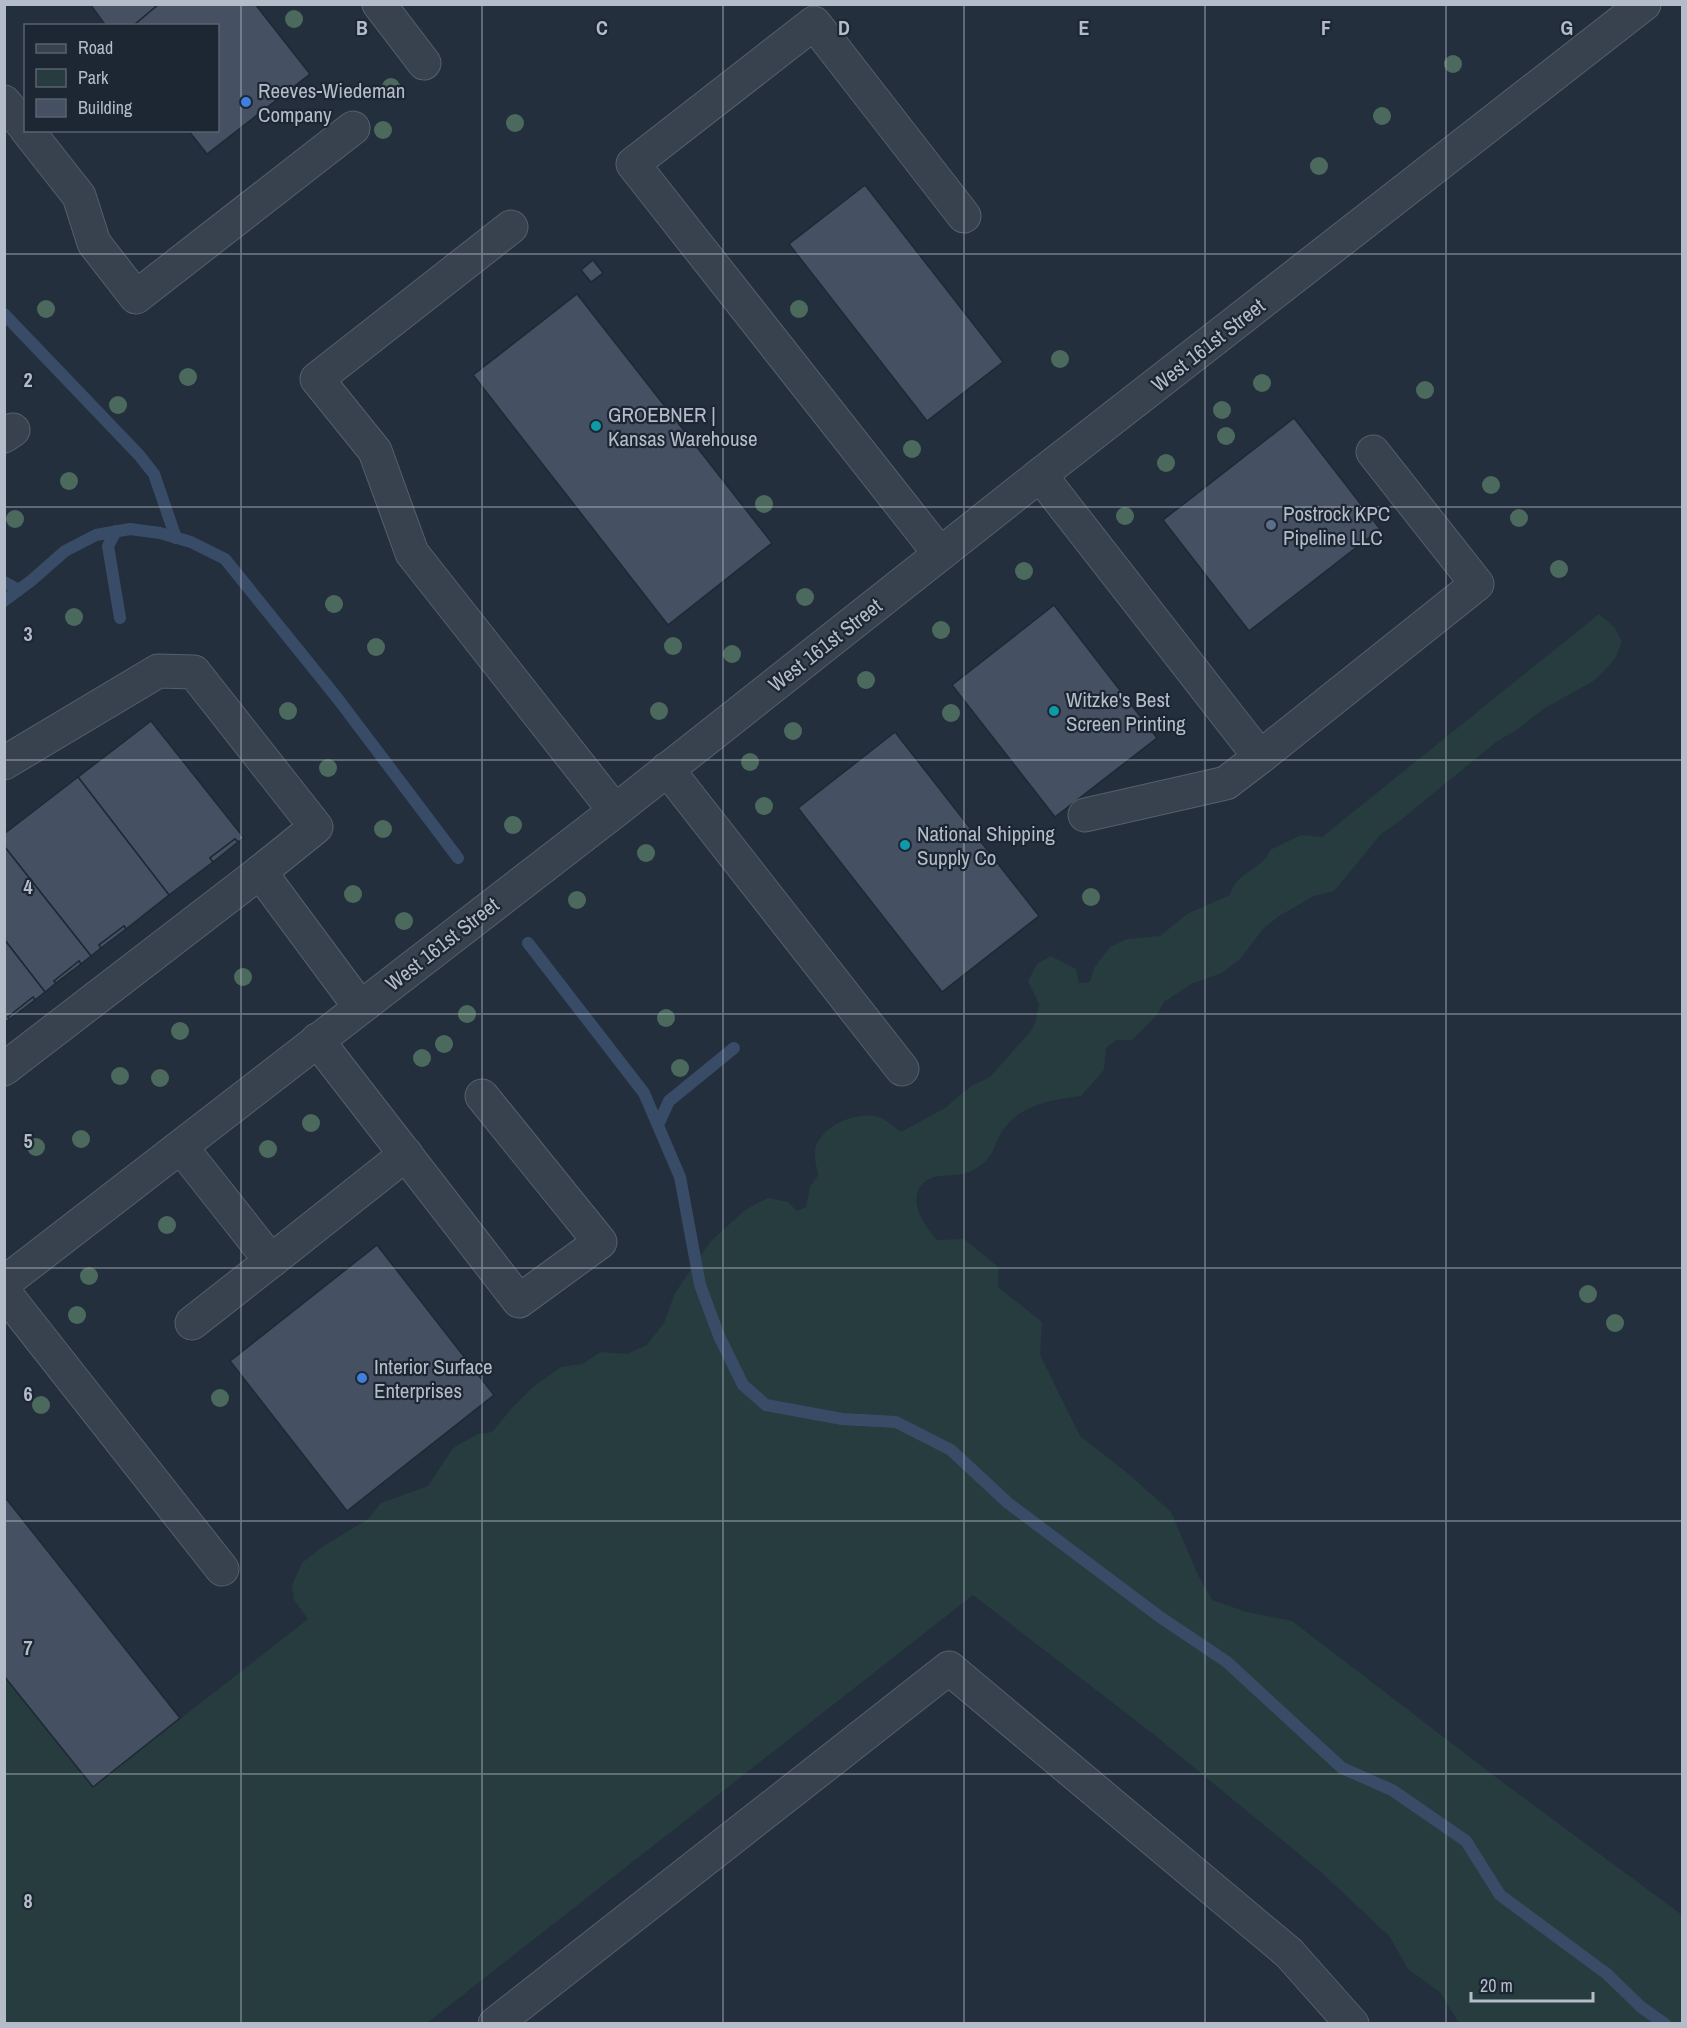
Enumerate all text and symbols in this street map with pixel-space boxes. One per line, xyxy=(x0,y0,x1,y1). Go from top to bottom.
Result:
text: B xyxy=(356,14,368,41)
text: C xyxy=(596,14,608,41)
text: D xyxy=(838,14,850,41)
text: E xyxy=(1079,14,1090,41)
text: F xyxy=(1321,14,1331,41)
text: G xyxy=(1561,14,1573,41)
legend xyxy=(24,24,219,132)
text: Road xyxy=(78,35,113,60)
text: Park xyxy=(78,65,109,90)
place label: Reeves-Wiedeman Company xyxy=(258,76,405,129)
text: Building xyxy=(78,95,133,120)
marker: Reeves-Wiedeman Company xyxy=(239,95,253,109)
street label: West 161st Street xyxy=(1145,291,1271,398)
text: 2 xyxy=(23,366,33,393)
place label: GROEBNER | Kansas Warehouse xyxy=(608,400,758,453)
marker: GROEBNER | Kansas Warehouse xyxy=(589,419,603,433)
place label: Postrock KPC Pipeline LLC xyxy=(1283,499,1390,552)
marker: Postrock KPC Pipeline LLC xyxy=(1264,518,1278,532)
street label: West 161st Street xyxy=(762,591,888,698)
text: 3 xyxy=(23,620,33,647)
place label: Witzke's Best Screen Printing xyxy=(1066,685,1186,738)
marker: Witzke's Best Screen Printing xyxy=(1047,704,1061,718)
place label: National Shipping Supply Co xyxy=(917,819,1055,872)
marker: National Shipping Supply Co xyxy=(898,838,912,852)
text: 4 xyxy=(23,873,33,900)
street label: West 161st Street xyxy=(379,890,505,997)
text: 5 xyxy=(23,1127,33,1154)
place label: Interior Surface Enterprises xyxy=(374,1352,493,1405)
marker: Interior Surface Enterprises xyxy=(355,1371,369,1385)
text: 6 xyxy=(23,1380,33,1407)
text: 7 xyxy=(23,1634,33,1661)
text: 8 xyxy=(23,1887,33,1914)
scale bar xyxy=(1471,1965,1592,2003)
text: 20 m xyxy=(1480,1973,1513,1998)

